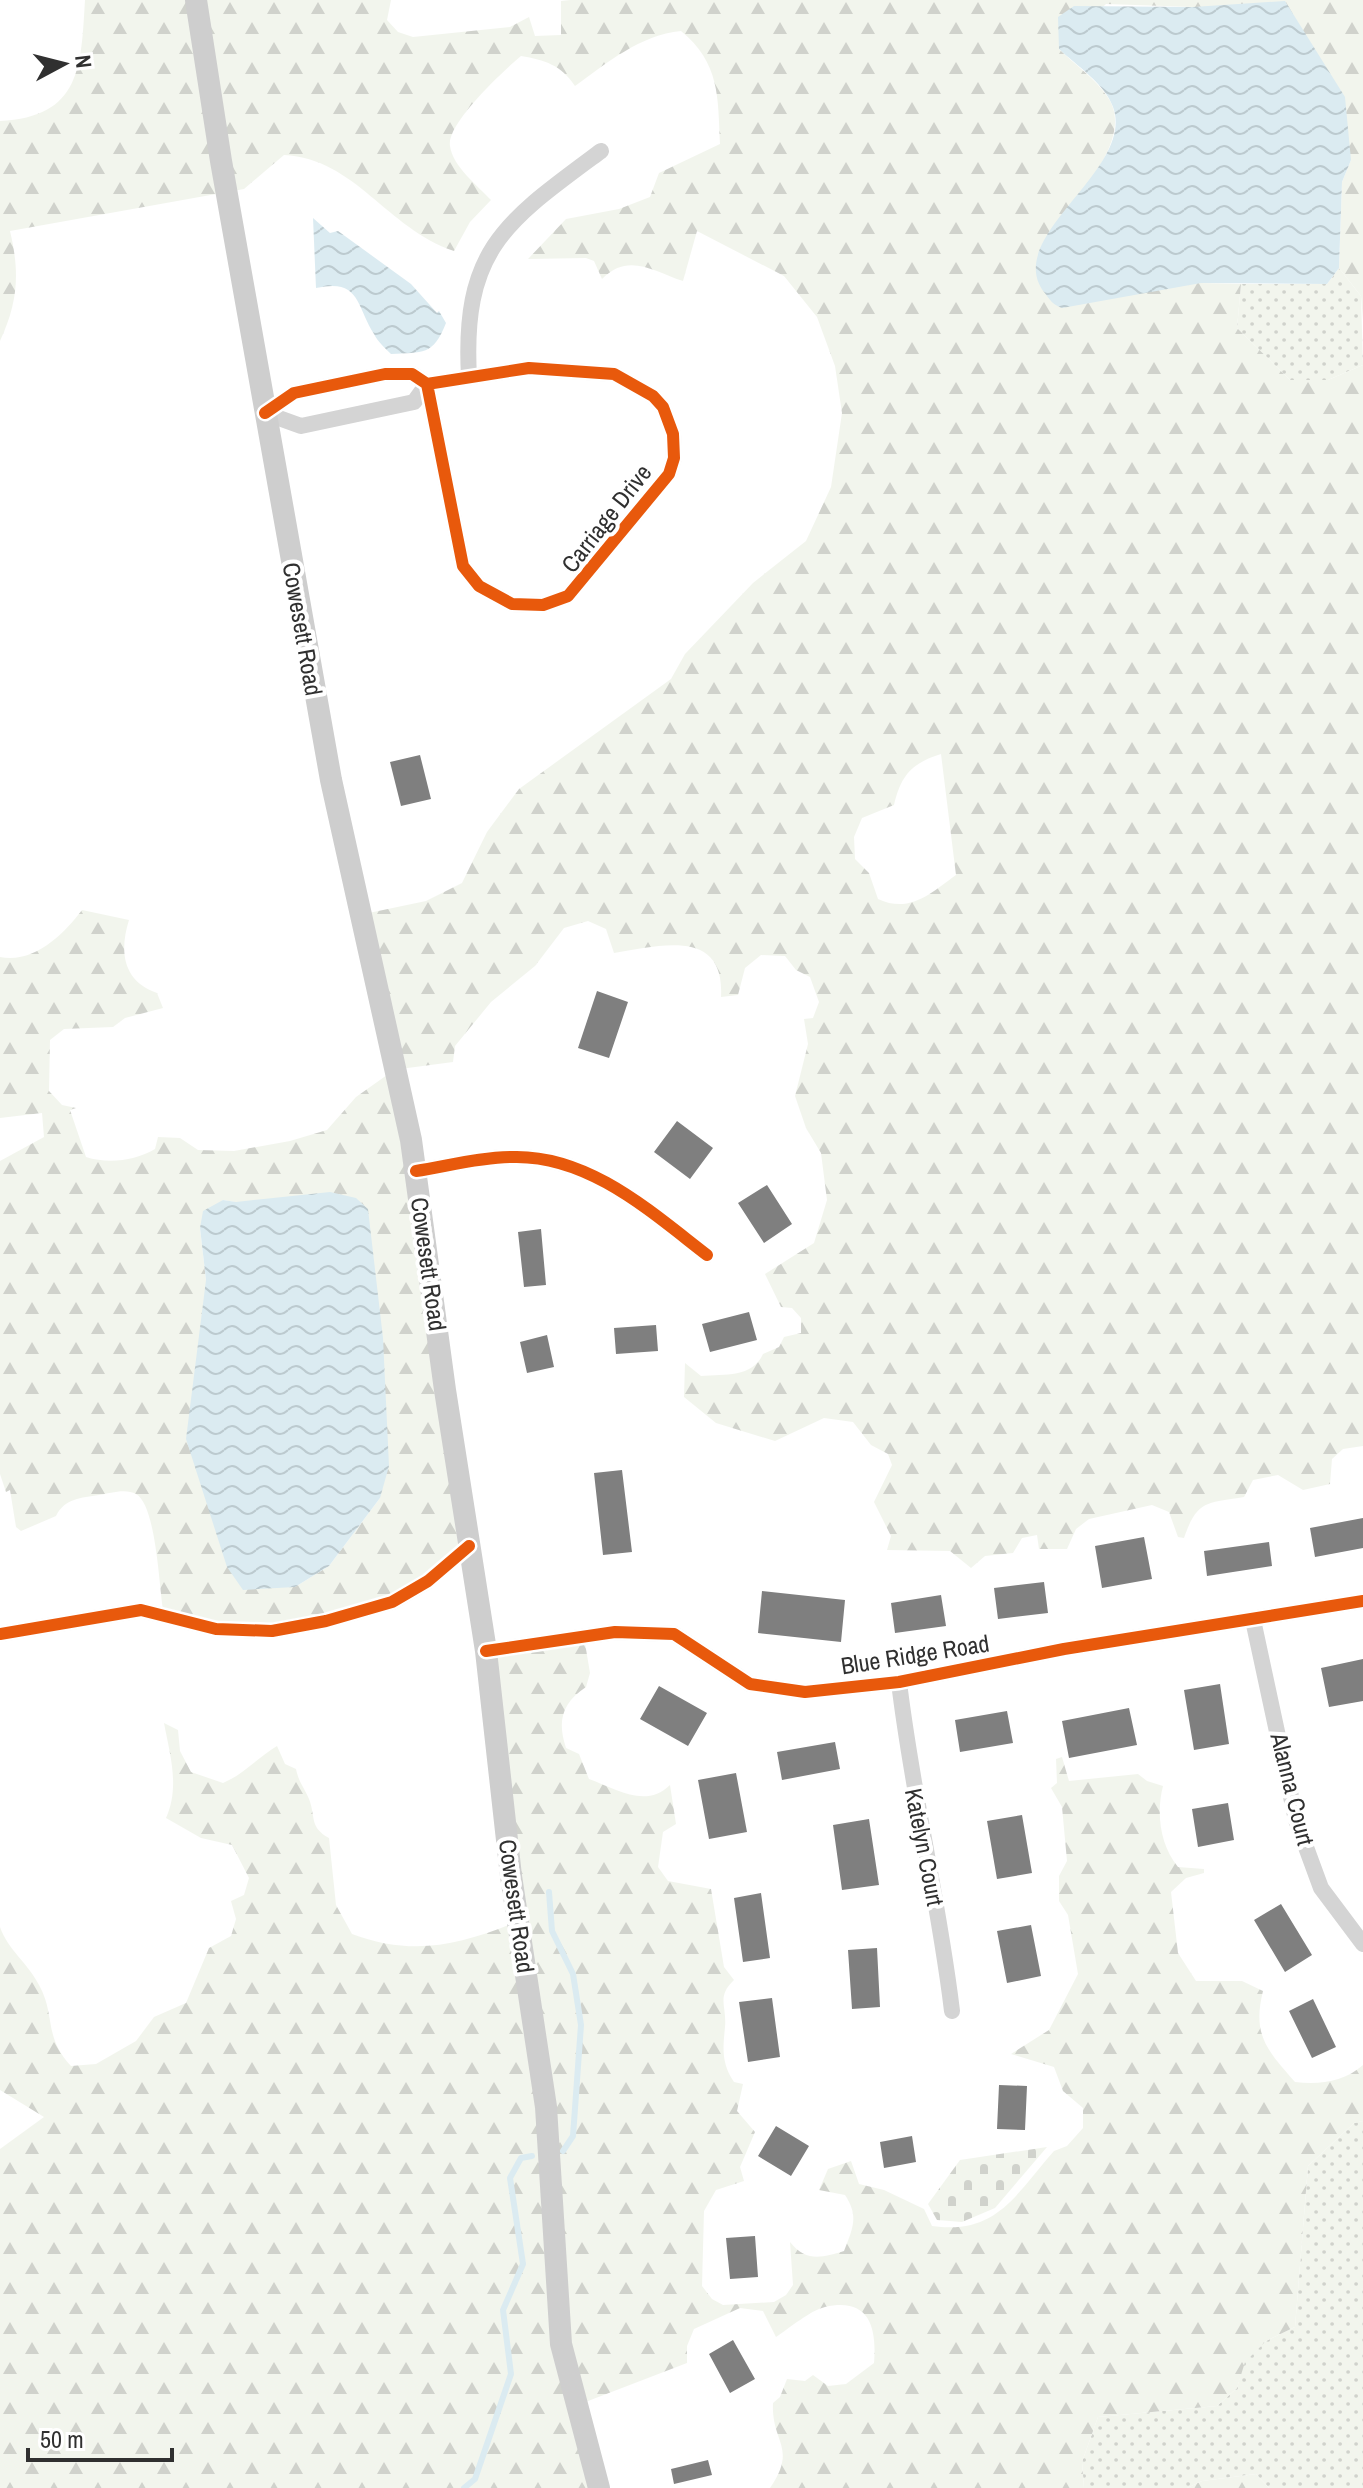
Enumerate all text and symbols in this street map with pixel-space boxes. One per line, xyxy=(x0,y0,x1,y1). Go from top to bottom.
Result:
north arrow xyxy=(24,24,104,104)
text: N xyxy=(68,53,100,70)
street label: Carriage Drive xyxy=(554,457,658,579)
street label: Cowesett Road xyxy=(276,560,330,698)
street label: Cowesett Road xyxy=(404,1195,454,1333)
street label: Blue Ridge Road xyxy=(838,1626,992,1682)
street label: Alanna Court xyxy=(1263,1728,1323,1849)
street label: Katelyn Court xyxy=(898,1785,952,1909)
street label: Cowesett Road xyxy=(492,1837,542,1975)
scale bar xyxy=(28,2412,172,2462)
text: 50 m xyxy=(40,2423,84,2455)

